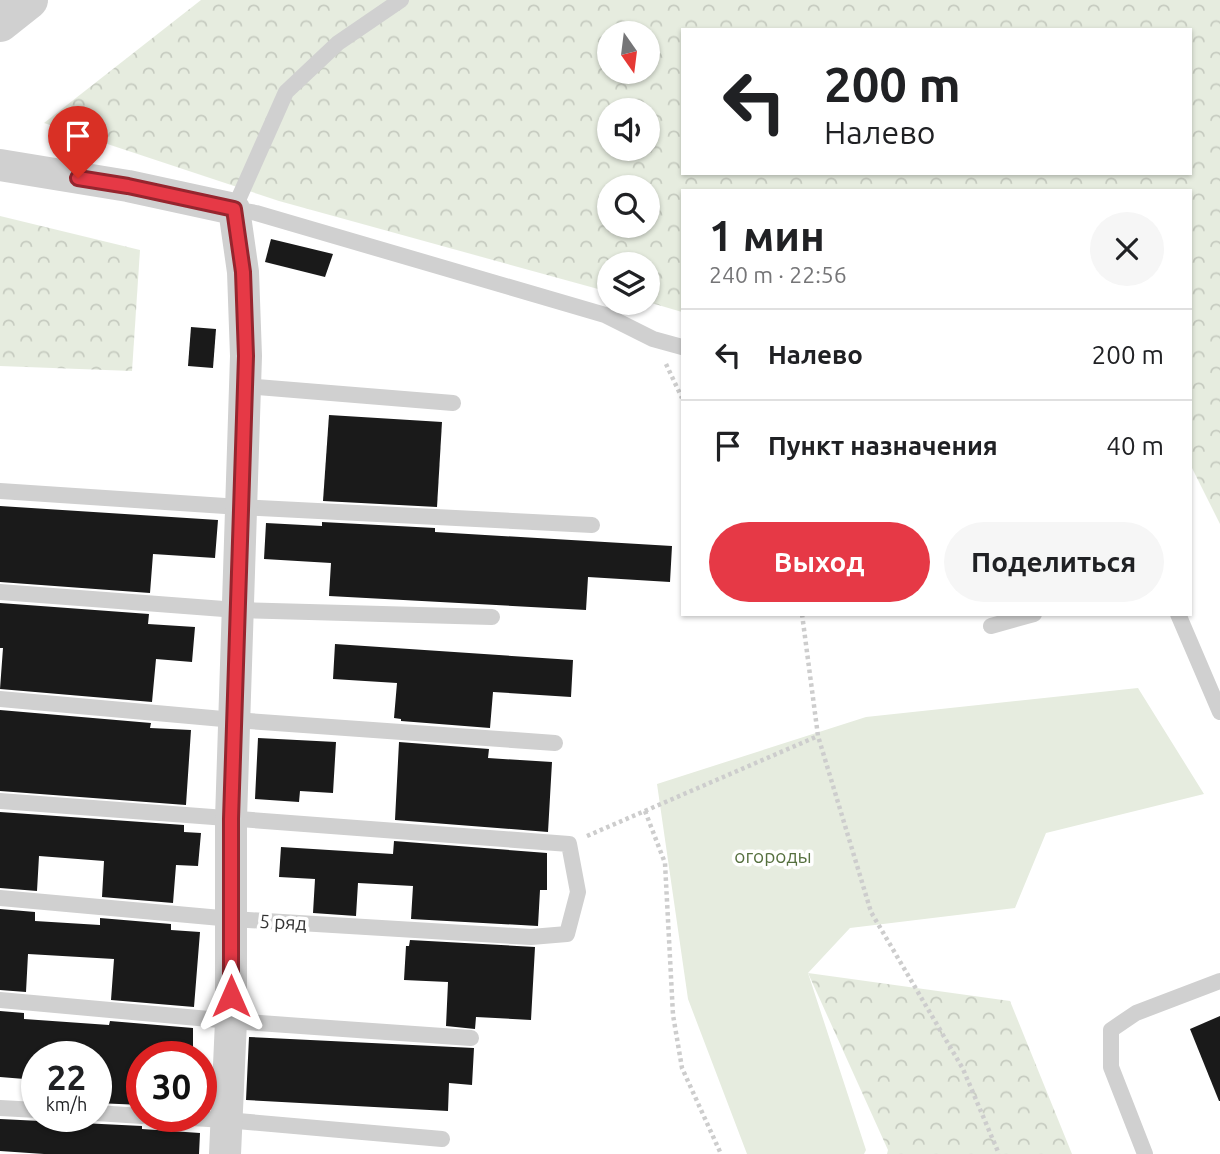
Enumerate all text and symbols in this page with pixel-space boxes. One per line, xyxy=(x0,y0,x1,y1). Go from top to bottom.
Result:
north arrow xyxy=(597,21,660,84)
map controls xyxy=(597,21,660,315)
icon: left xyxy=(709,56,800,147)
text: 200 m xyxy=(824,56,961,111)
button: sound xyxy=(597,98,660,161)
pin xyxy=(48,106,108,178)
text: Налево xyxy=(824,114,936,150)
icon: arrive xyxy=(59,117,97,155)
button: search xyxy=(597,175,660,238)
text: 1 мин xyxy=(709,212,825,259)
button: close xyxy=(1090,212,1164,286)
button: layers xyxy=(597,252,660,315)
text: 240 m · 22:56 xyxy=(709,262,847,287)
icon: left xyxy=(709,336,747,374)
text: Налево xyxy=(768,340,863,369)
text: 200 m xyxy=(1092,340,1164,369)
icon: arrive xyxy=(709,427,747,465)
text: Пункт назначения xyxy=(768,431,998,460)
text: 40 m xyxy=(1106,431,1164,460)
button: Выход xyxy=(709,522,930,602)
button: Поделиться xyxy=(944,522,1164,602)
park label: огороды xyxy=(734,845,812,867)
street label: 5 ряд xyxy=(259,910,307,934)
position arrow xyxy=(194,959,268,1033)
speed limit sign: 30 xyxy=(126,1041,217,1132)
text: 22 xyxy=(47,1057,86,1097)
text: km/h xyxy=(46,1094,87,1114)

